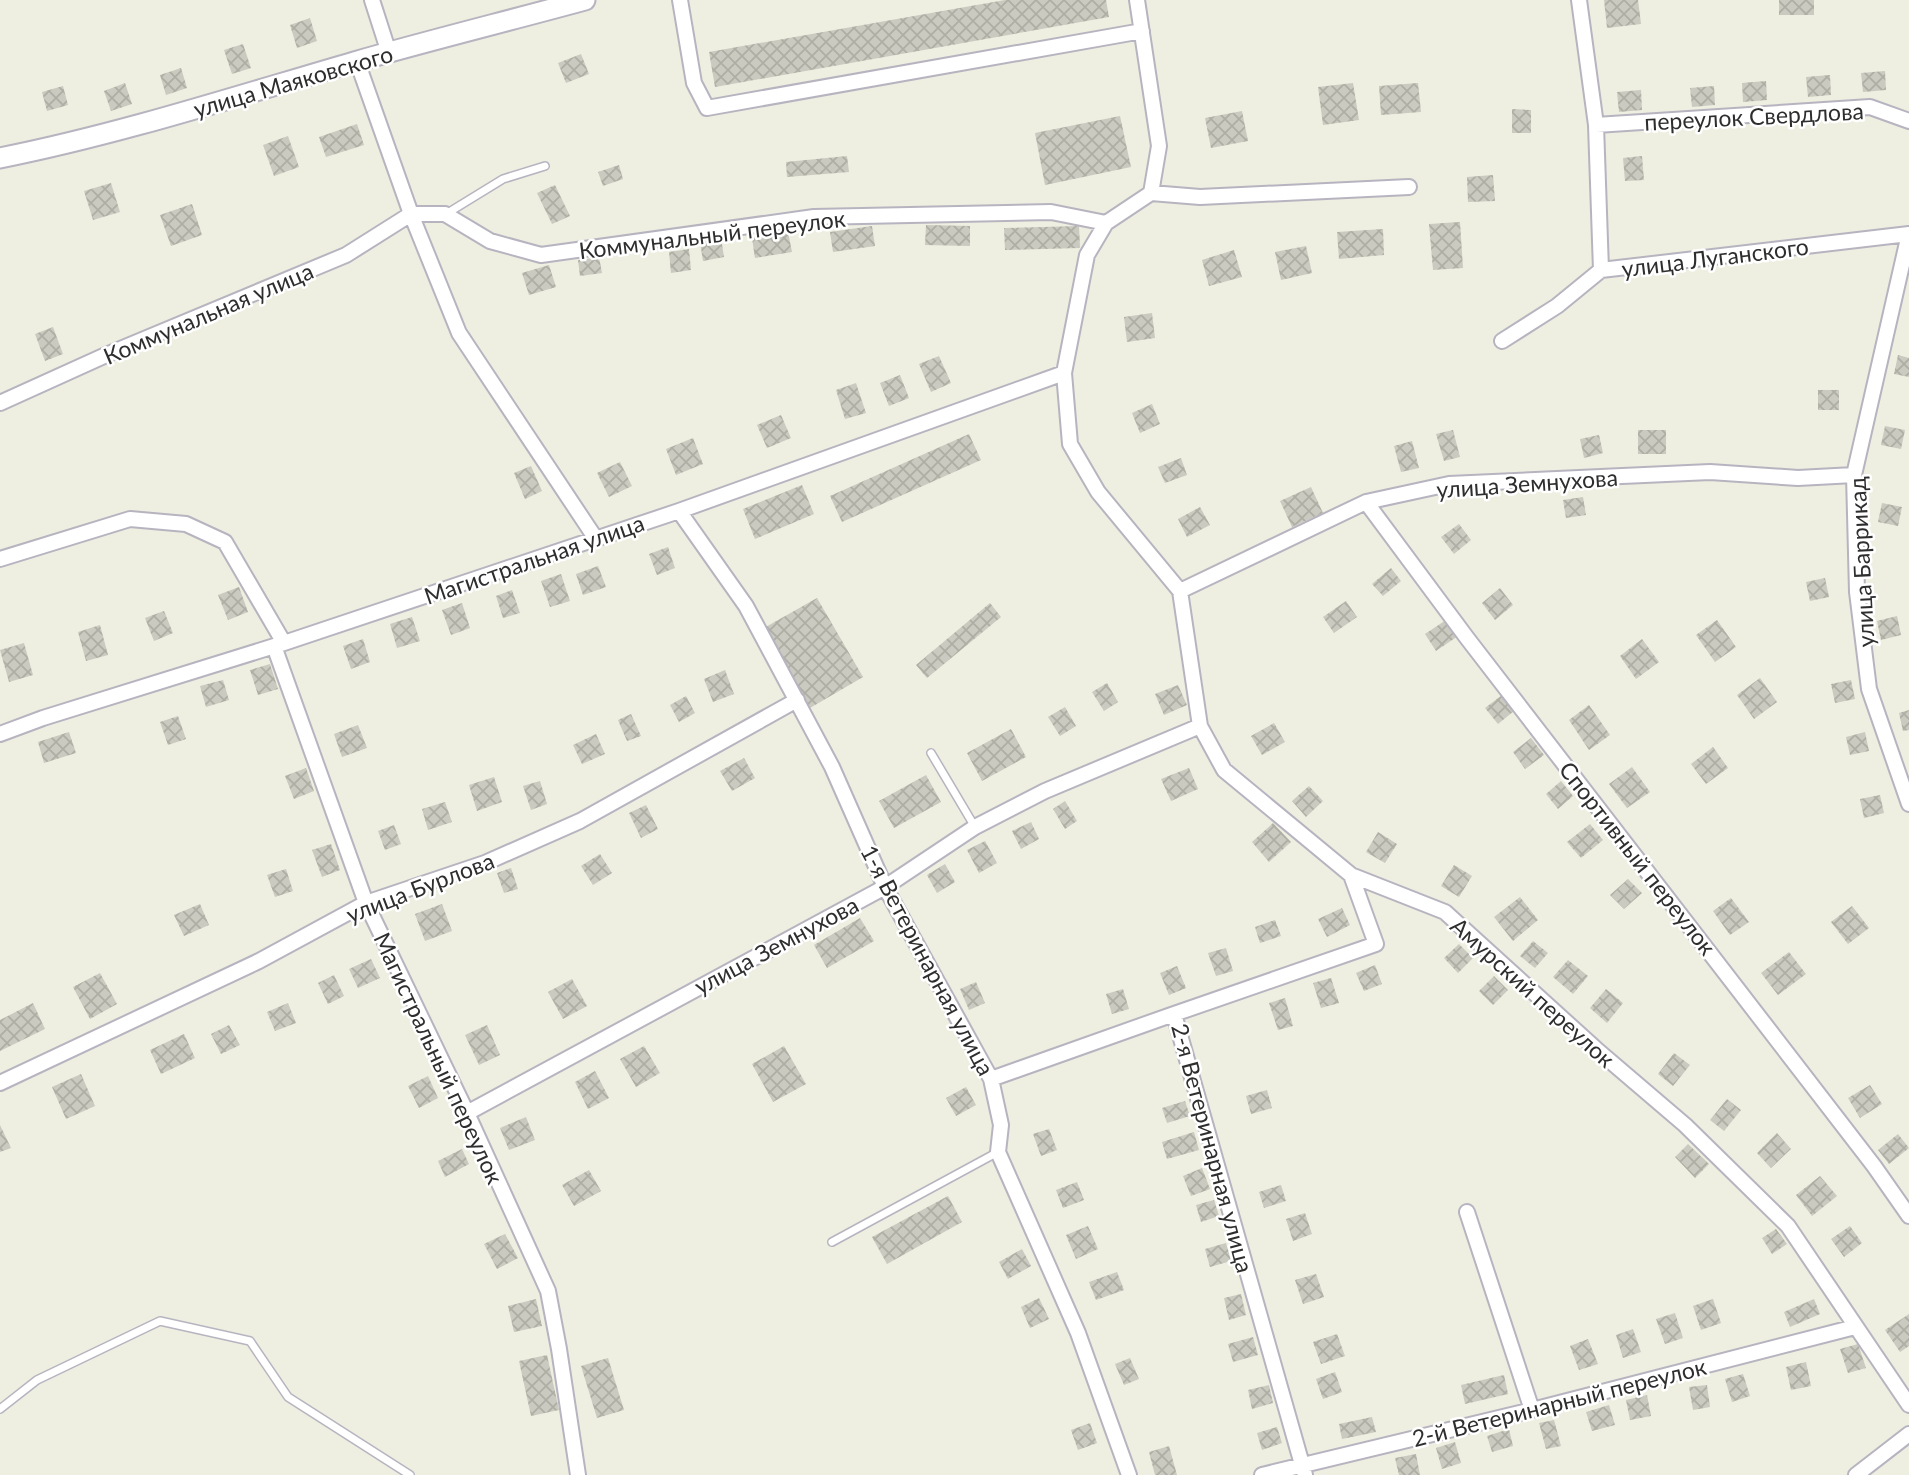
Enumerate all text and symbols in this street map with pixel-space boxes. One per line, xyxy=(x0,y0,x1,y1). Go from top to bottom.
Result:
street label: улица Маяковского xyxy=(190,39,396,123)
street label: переулок Свердлова xyxy=(1644,96,1864,136)
street label: Коммунальный переулок xyxy=(577,204,847,264)
street label: улица Луганского xyxy=(1620,232,1810,282)
street label: Коммунальная улица xyxy=(99,256,317,370)
street label: улица Земнухова xyxy=(1435,463,1619,503)
street label: улица Баррикад xyxy=(1843,476,1879,648)
street label: Магистральная улица xyxy=(420,508,648,610)
street label: Спортивный переулок xyxy=(1554,756,1722,960)
street label: 1-я Ветеринарная улица xyxy=(855,840,1001,1080)
street label: улица Бурлова xyxy=(342,846,498,928)
street label: улица Земнухова xyxy=(689,890,863,1000)
street label: Амурский переулок xyxy=(1445,911,1621,1073)
street label: Магистральный переулок xyxy=(368,928,510,1188)
street label: 2-я Ветеринарная улица xyxy=(1166,1020,1260,1276)
street label: 2-й Ветеринарный переулок xyxy=(1409,1352,1709,1452)

